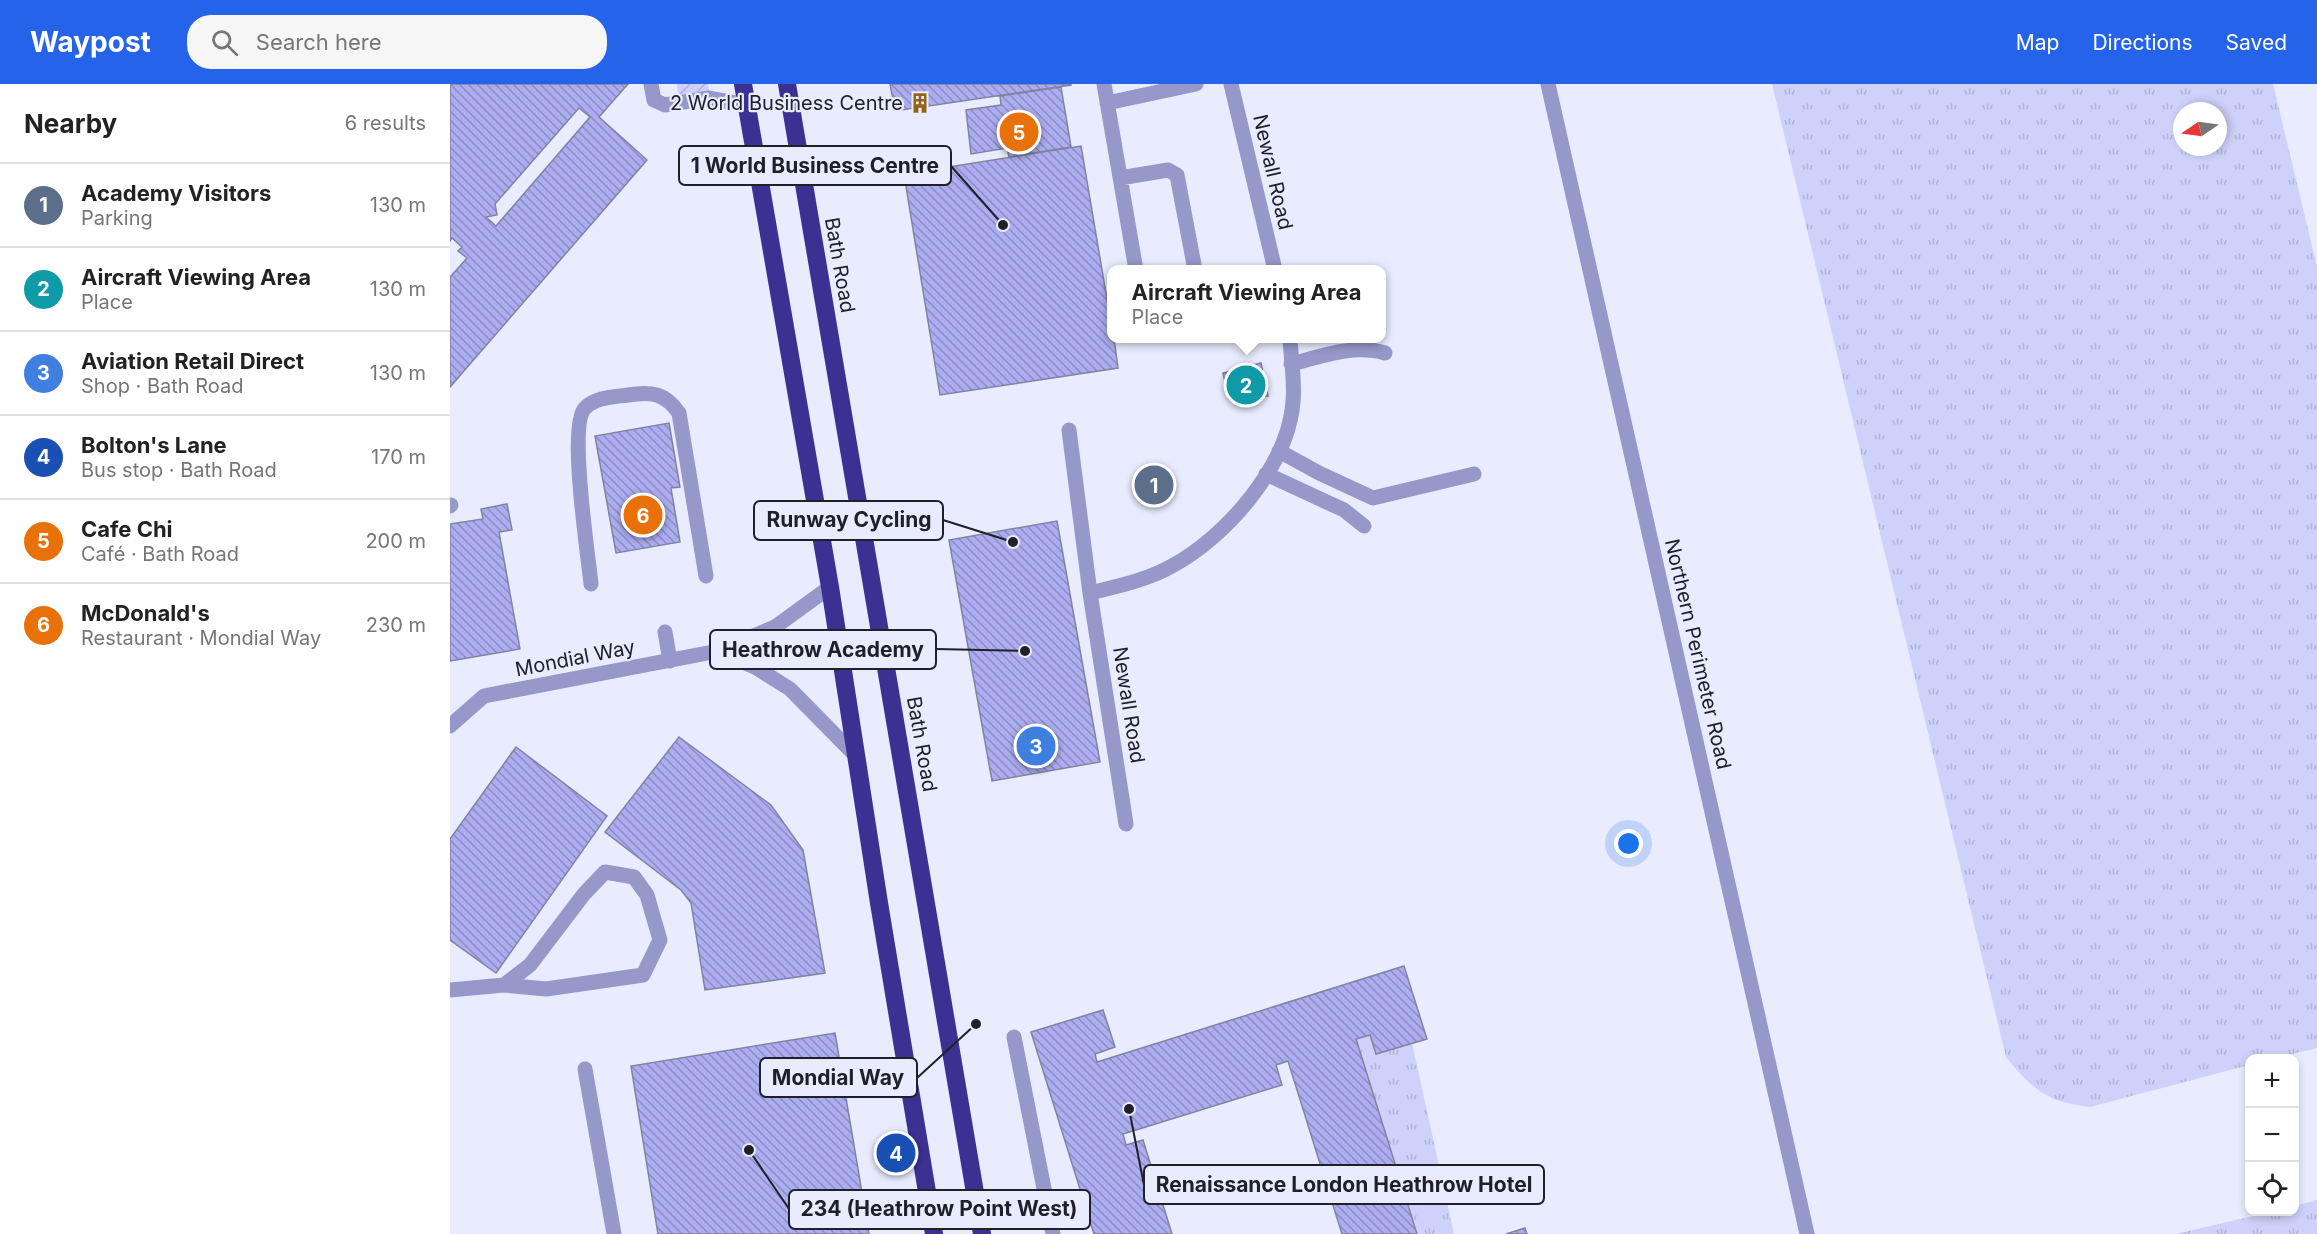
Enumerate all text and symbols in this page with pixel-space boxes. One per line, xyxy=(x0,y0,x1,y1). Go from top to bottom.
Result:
search box xyxy=(187,15,607,69)
text: Waypost xyxy=(30,25,151,59)
icon: search xyxy=(208,26,241,59)
text: Search here xyxy=(256,29,382,55)
text: Map xyxy=(2016,30,2059,55)
text: Directions xyxy=(2092,30,2193,55)
text: Saved xyxy=(2226,30,2287,55)
place label: 2 World Business Centre xyxy=(670,91,903,115)
building icon: 2 World Business Centre xyxy=(908,91,932,115)
north arrow xyxy=(2173,102,2227,156)
text: Nearby xyxy=(24,108,117,139)
pin: 5 xyxy=(1000,110,1038,154)
text: 6 results xyxy=(345,111,426,135)
street label: Newall Road xyxy=(1248,112,1298,232)
callout: 1 World Business Centre xyxy=(679,146,951,185)
text: 1 World Business Centre xyxy=(691,153,939,178)
text: Academy Visitors xyxy=(81,180,271,206)
text: 1 xyxy=(39,193,48,217)
text: 130 m xyxy=(370,193,426,217)
text: Parking xyxy=(81,206,153,230)
street label: Bath Road xyxy=(820,215,860,315)
text: Aircraft Viewing Area xyxy=(81,264,311,290)
popup xyxy=(1107,265,1386,343)
text: 2 xyxy=(37,277,50,301)
text: 130 m xyxy=(370,277,426,301)
text: Aircraft Viewing Area xyxy=(1132,279,1362,305)
text: Place xyxy=(81,290,133,314)
text: Place xyxy=(1132,305,1183,329)
text: Aviation Retail Direct xyxy=(81,348,304,374)
text: 3 xyxy=(37,361,50,385)
text: 130 m xyxy=(370,361,426,385)
pin: 2 xyxy=(1226,362,1266,408)
text: Shop · Bath Road xyxy=(81,374,243,398)
text: Bolton's Lane xyxy=(81,432,227,458)
text: 4 xyxy=(37,445,50,469)
text: 170 m xyxy=(371,445,426,469)
text: Bus stop · Bath Road xyxy=(81,458,277,482)
pin: 1 xyxy=(1134,462,1174,508)
pin: 6 xyxy=(624,492,662,538)
callout: Runway Cycling xyxy=(754,501,943,540)
text: Runway Cycling xyxy=(766,507,932,532)
text: Cafe Chi xyxy=(81,516,173,542)
text: 5 xyxy=(37,529,50,553)
text: 200 m xyxy=(365,529,426,553)
street label: Northern Perimeter Road xyxy=(1660,536,1736,772)
text: Café · Bath Road xyxy=(81,542,239,566)
text: McDonald's xyxy=(81,600,210,626)
text: 6 xyxy=(37,613,50,637)
text: 230 m xyxy=(366,613,426,637)
text: Restaurant · Mondial Way xyxy=(81,626,321,650)
callout: Heathrow Academy xyxy=(710,630,936,669)
street label: Mondial Way xyxy=(513,635,637,681)
text: Heathrow Academy xyxy=(722,637,924,662)
street label: Newall Road xyxy=(1108,645,1150,765)
street label: Bath Road xyxy=(902,694,942,794)
pin: 3 xyxy=(1016,724,1056,768)
your location xyxy=(1614,829,1643,858)
map controls xyxy=(2245,1054,2299,1216)
button: + xyxy=(2245,1054,2299,1108)
callout: Mondial Way xyxy=(760,1058,917,1097)
text: Mondial Way xyxy=(772,1065,905,1090)
button: − xyxy=(2245,1108,2299,1162)
pin: 4 xyxy=(876,1130,916,1176)
button: locate xyxy=(2245,1162,2299,1216)
callout: Renaissance London Heathrow Hotel xyxy=(1144,1165,1544,1204)
text: Renaissance London Heathrow Hotel xyxy=(1156,1172,1532,1197)
callout: 234 (Heathrow Point West) xyxy=(789,1190,1090,1229)
text: 234 (Heathrow Point West) xyxy=(800,1196,1078,1221)

